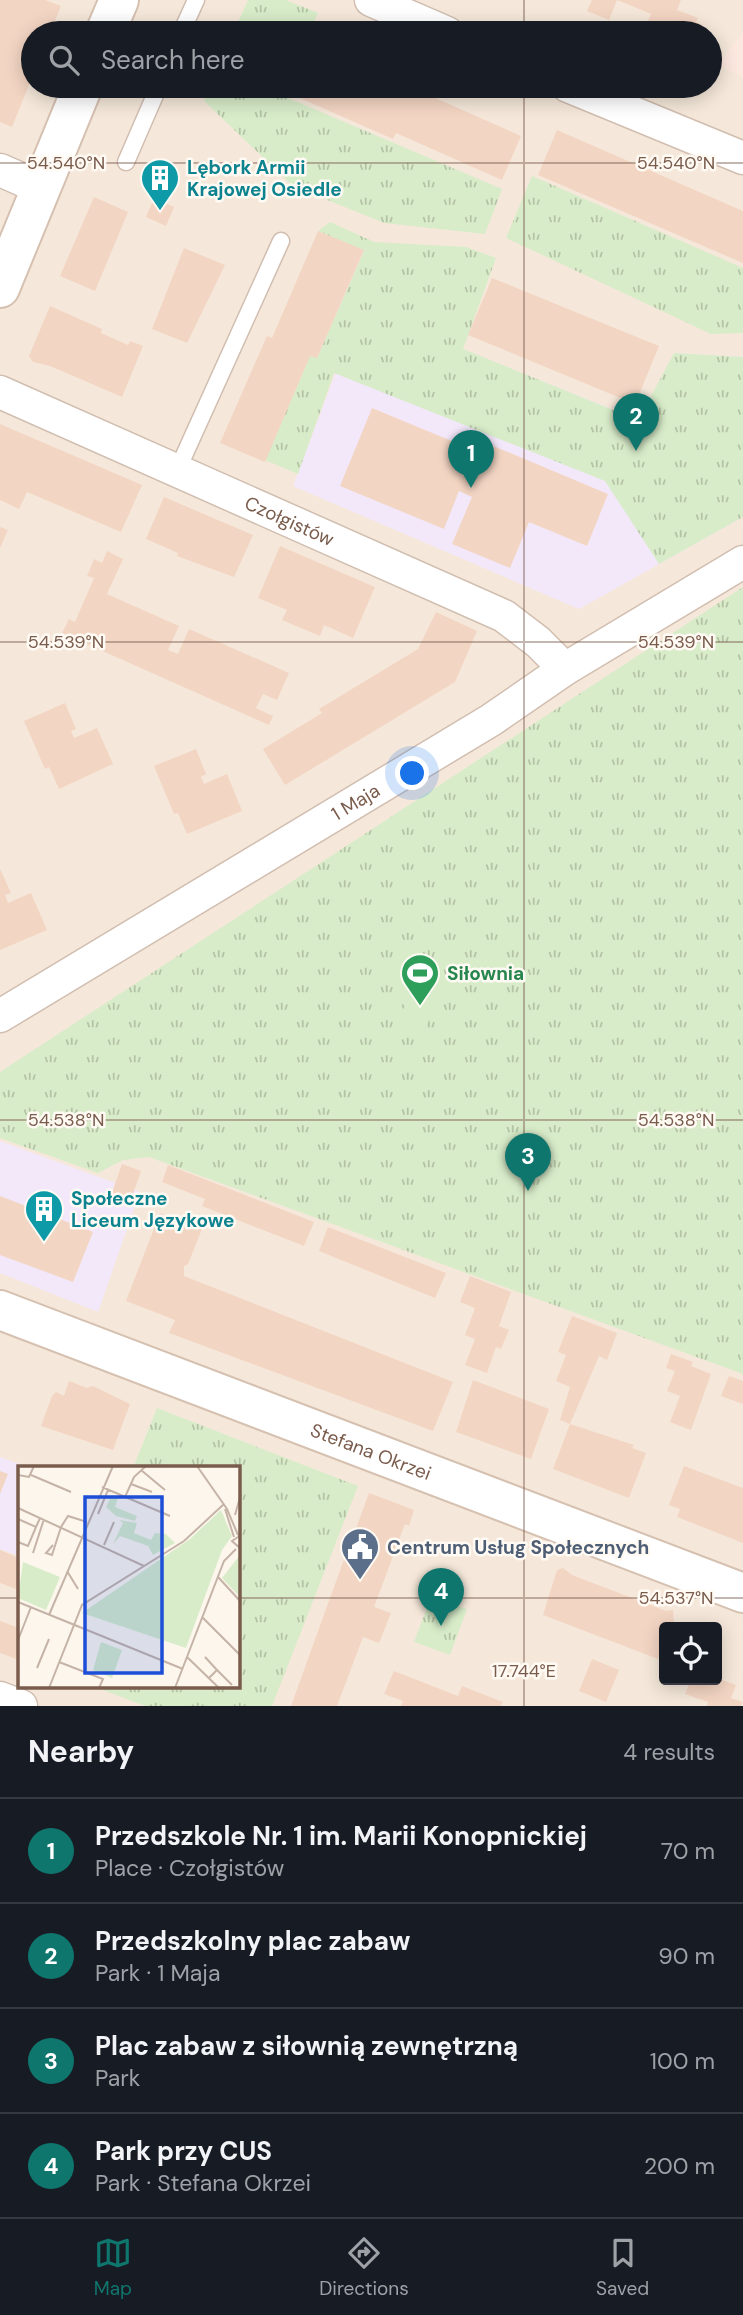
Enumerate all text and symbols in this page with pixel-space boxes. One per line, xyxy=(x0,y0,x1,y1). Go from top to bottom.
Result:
search box xyxy=(21,21,722,98)
icon: search xyxy=(45,41,83,79)
text: Search here xyxy=(101,43,244,77)
text: 54.540°N xyxy=(27,151,105,175)
text: 54.540°N xyxy=(637,151,715,175)
place label: Lębork Armii Krajowej Osiedle xyxy=(187,155,342,202)
building icon: Lębork Armii Krajowej Osiedle xyxy=(139,157,181,212)
pin: 2 xyxy=(613,393,659,451)
pin: 1 xyxy=(448,430,494,488)
street label: Czołgistów xyxy=(241,490,339,552)
text: 54.539°N xyxy=(28,630,104,654)
text: 54.539°N xyxy=(638,630,714,654)
your location xyxy=(395,756,429,790)
street label: 1 Maja xyxy=(327,778,385,826)
sports icon: Siłownia xyxy=(399,952,441,1007)
place label: Siłownia xyxy=(447,961,524,986)
text: 54.538°N xyxy=(28,1108,104,1132)
text: 54.538°N xyxy=(638,1108,714,1132)
pin: 3 xyxy=(505,1133,551,1191)
place label: Społeczne Liceum Językowe xyxy=(71,1186,234,1233)
building icon: Społeczne Liceum Językowe xyxy=(23,1188,65,1243)
street label: Stefana Okrzei xyxy=(307,1417,435,1486)
inset map xyxy=(18,1466,240,1688)
public building icon: Centrum Usług Społecznych xyxy=(339,1526,381,1581)
place label: Centrum Usług Społecznych xyxy=(387,1535,649,1560)
pin: 4 xyxy=(418,1568,464,1626)
text: 54.537°N xyxy=(638,1586,714,1610)
map controls xyxy=(659,1622,722,1685)
button: locate xyxy=(659,1622,722,1685)
text: 17.744°E xyxy=(492,1659,556,1683)
text: Nearby xyxy=(28,1732,134,1771)
text: 4 results xyxy=(623,1737,715,1767)
text: Przedszkole Nr. 1 im. Marii Konopnickiej xyxy=(95,1819,587,1853)
text: 1 xyxy=(47,1836,55,1866)
text: 70 m xyxy=(661,1836,715,1866)
text: Place · Czołgistów xyxy=(95,1853,284,1883)
text: Przedszkolny plac zabaw xyxy=(95,1924,410,1958)
text: 2 xyxy=(44,1941,58,1971)
text: 90 m xyxy=(658,1941,715,1971)
text: Park · 1 Maja xyxy=(95,1958,220,1988)
text: Plac zabaw z siłownią zewnętrzną xyxy=(95,2029,518,2063)
text: 3 xyxy=(44,2046,58,2076)
text: 100 m xyxy=(650,2046,715,2076)
text: Park xyxy=(95,2063,140,2093)
text: Park przy CUS xyxy=(95,2134,272,2168)
text: 4 xyxy=(44,2151,58,2181)
text: 200 m xyxy=(644,2151,715,2181)
text: Park · Stefana Okrzei xyxy=(95,2168,311,2198)
tab: Map xyxy=(94,2234,132,2301)
tab: Directions xyxy=(319,2234,409,2301)
tab: Saved xyxy=(596,2234,649,2301)

